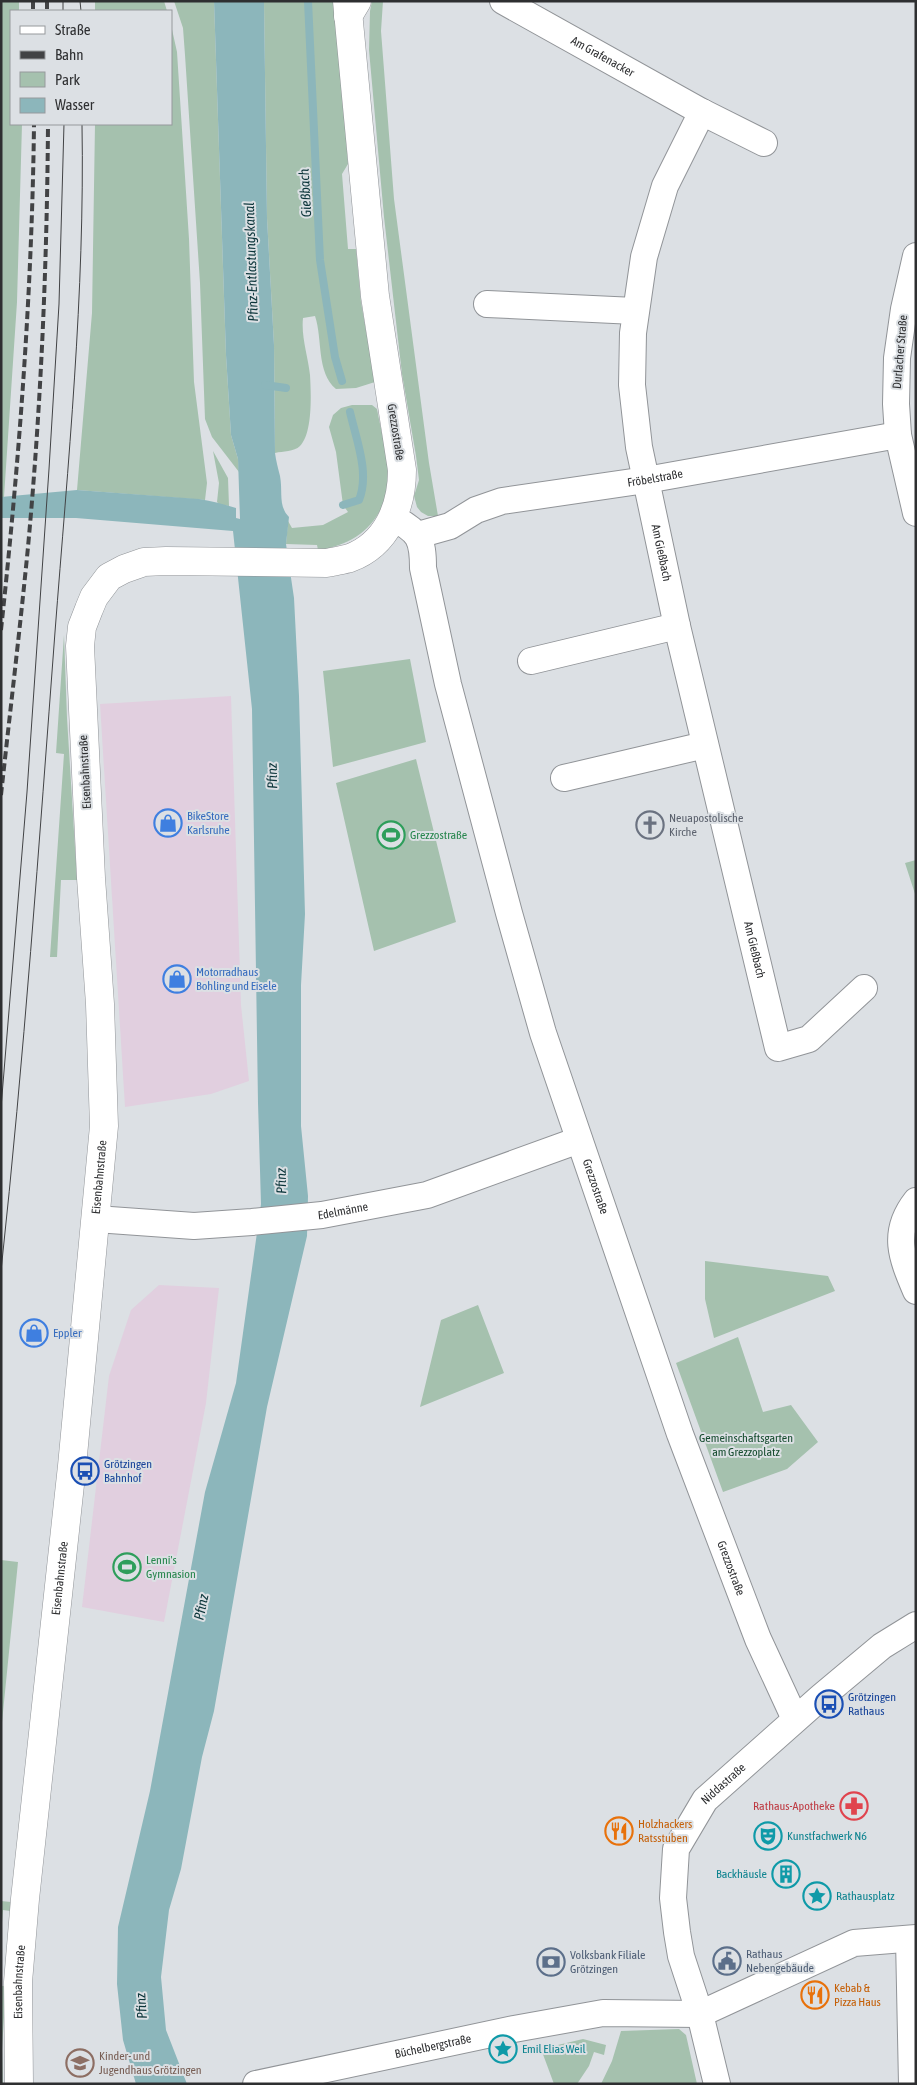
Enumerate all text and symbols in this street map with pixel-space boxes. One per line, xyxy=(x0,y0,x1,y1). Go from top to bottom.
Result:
legend xyxy=(10,10,172,125)
text: Straße xyxy=(55,21,91,38)
street label: Am Grafenacker xyxy=(569,33,637,80)
text: Bahn xyxy=(55,46,84,63)
text: Park xyxy=(55,71,80,88)
text: Wasser xyxy=(55,96,95,113)
water label: Gießbach xyxy=(296,168,314,218)
water label: Pfinz-Entlastungskanal xyxy=(241,202,261,322)
street label: Durlacher Straße xyxy=(890,314,910,390)
street label: Grezzostraße xyxy=(385,403,407,461)
street label: Fröbelstraße xyxy=(626,467,684,490)
street label: Am Gießbach xyxy=(649,523,674,582)
street label: Eisenbahnstraße xyxy=(76,735,94,809)
water label: Pfinz xyxy=(264,762,280,789)
shop icon: BikeStore Karlsruhe xyxy=(153,808,183,838)
place label: BikeStore Karlsruhe xyxy=(187,809,230,837)
church icon: Neuapostolische Kirche xyxy=(635,810,665,840)
place label: Neuapostolische Kirche xyxy=(669,811,743,839)
sports icon: Grezzostraße xyxy=(376,820,406,850)
place label: Grezzostraße xyxy=(410,828,467,842)
street label: Am Gießbach xyxy=(741,920,768,980)
shop icon: Motorradhaus Bohling und Eisele xyxy=(162,964,192,994)
place label: Motorradhaus Bohling und Eisele xyxy=(196,965,277,993)
street label: Eisenbahnstraße xyxy=(89,1140,110,1215)
street label: Grezzostraße xyxy=(580,1157,611,1216)
water label: Pfinz xyxy=(273,1167,289,1194)
street label: Edelmänne xyxy=(317,1199,369,1222)
shop icon: Eppler xyxy=(19,1318,49,1348)
place label: Eppler xyxy=(53,1326,82,1340)
park label: Gemeinschaftsgarten am Grezzoplatz xyxy=(699,1431,793,1459)
bus stop icon: Grötzingen Bahnhof xyxy=(70,1456,100,1486)
place label: Grötzingen Bahnhof xyxy=(104,1457,152,1485)
street label: Grezzostraße xyxy=(714,1539,748,1597)
street label: Eisenbahnstraße xyxy=(49,1541,71,1616)
sports icon: Lenni's Gymnasion xyxy=(112,1552,142,1582)
place label: Lenni's Gymnasion xyxy=(146,1553,196,1581)
water label: Pfinz xyxy=(190,1592,212,1621)
bus stop icon: Grötzingen Rathaus xyxy=(814,1689,844,1719)
place label: Grötzingen Rathaus xyxy=(848,1690,896,1718)
street label: Niddastraße xyxy=(698,1760,748,1807)
pharmacy icon: Rathaus-Apotheke xyxy=(839,1791,869,1821)
place label: Rathaus-Apotheke xyxy=(753,1799,835,1813)
restaurant icon: Holzhackers Ratsstuben xyxy=(604,1816,634,1846)
place label: Holzhackers Ratsstuben xyxy=(638,1817,692,1845)
theatre icon: Kunstfachwerk N6 xyxy=(753,1821,783,1851)
place label: Kunstfachwerk N6 xyxy=(787,1829,867,1843)
building icon: Backhäusle xyxy=(771,1859,801,1889)
place label: Backhäusle xyxy=(716,1867,767,1881)
place icon: Rathausplatz xyxy=(802,1881,832,1911)
place label: Rathausplatz xyxy=(836,1889,895,1903)
street label: Eisenbahnstraße xyxy=(11,1945,28,2019)
public building icon: Rathaus Nebengebäude xyxy=(712,1946,742,1976)
bank icon: Volksbank Filiale Grötzingen xyxy=(536,1947,566,1977)
place label: Rathaus Nebengebäude xyxy=(746,1947,814,1975)
place label: Volksbank Filiale Grötzingen xyxy=(570,1948,646,1976)
restaurant icon: Kebab & Pizza Haus xyxy=(800,1980,830,2010)
place label: Kebab & Pizza Haus xyxy=(834,1981,881,2009)
water label: Pfinz xyxy=(132,1992,150,2019)
street label: Büchelbergstraße xyxy=(394,2031,472,2061)
place icon: Emil Elias Weil xyxy=(488,2034,518,2064)
place label: Emil Elias Weil xyxy=(522,2042,586,2056)
school or university icon: Kinder- und Jugendhaus Grötzingen xyxy=(65,2048,95,2078)
place label: Kinder- und Jugendhaus Grötzingen xyxy=(99,2049,202,2077)

